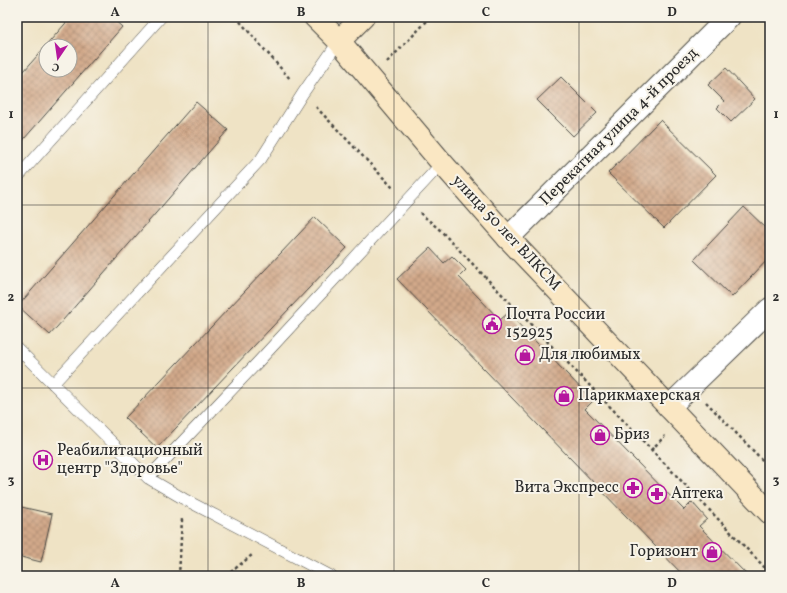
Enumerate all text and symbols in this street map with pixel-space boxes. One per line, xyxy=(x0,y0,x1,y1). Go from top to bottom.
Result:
text: A xyxy=(110,4,120,22)
text: B xyxy=(297,4,306,22)
text: C xyxy=(482,4,490,22)
text: D xyxy=(667,4,677,22)
north arrow xyxy=(38,38,78,78)
street label: Перекатная улица 4-й проезд xyxy=(535,43,703,211)
text: С xyxy=(51,58,61,74)
text: 1 xyxy=(8,106,14,124)
text: 1 xyxy=(773,106,779,124)
street label: улица 50 лет ВЛКСМ xyxy=(446,170,566,296)
text: 2 xyxy=(8,289,15,307)
text: 2 xyxy=(773,289,780,307)
place label: Почта России 152925 xyxy=(506,304,606,344)
public building icon: Почта России 152925 xyxy=(481,313,503,335)
shop icon: Для любимых xyxy=(514,344,536,366)
place label: Для любимых xyxy=(539,344,641,366)
shop icon: Парикмахерская xyxy=(553,385,575,407)
place label: Парикмахерская xyxy=(578,385,700,407)
shop icon: Бриз xyxy=(589,424,611,446)
place label: Бриз xyxy=(614,424,650,446)
place label: Реабилитационный центр "Здоровье" xyxy=(57,440,203,480)
hospital icon: Реабилитационный центр "Здоровье" xyxy=(32,449,54,471)
text: 3 xyxy=(8,472,15,490)
text: 3 xyxy=(773,472,780,490)
place label: Вита Экспресс xyxy=(515,477,619,499)
pharmacy icon: Вита Экспресс xyxy=(622,477,644,499)
pharmacy icon: Аптека xyxy=(646,483,668,505)
place label: Аптека xyxy=(671,483,724,505)
place label: Горизонт xyxy=(630,541,698,563)
shop icon: Горизонт xyxy=(701,541,723,563)
text: A xyxy=(110,575,120,593)
text: B xyxy=(297,575,306,593)
text: C xyxy=(482,575,490,593)
text: D xyxy=(667,575,677,593)

